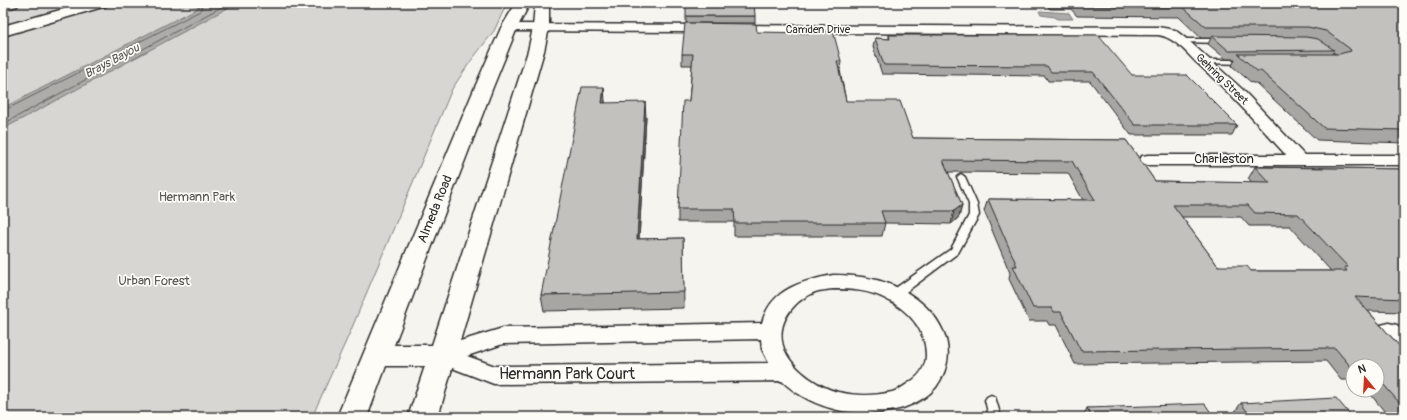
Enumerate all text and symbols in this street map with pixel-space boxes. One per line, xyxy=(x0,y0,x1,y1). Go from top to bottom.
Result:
street label: Camden Drive xyxy=(786,23,851,36)
water label: Brays Bayou xyxy=(82,40,143,82)
street label: Gehring Street xyxy=(1193,51,1251,108)
street label: Charleston xyxy=(1194,151,1254,167)
street label: Almeda Road xyxy=(414,173,456,245)
park label: Hermann Park xyxy=(159,189,236,205)
park label: Urban Forest xyxy=(118,273,190,289)
north arrow xyxy=(1345,358,1385,398)
text: N xyxy=(1357,361,1368,376)
street label: Hermann Park Court xyxy=(499,364,636,384)

